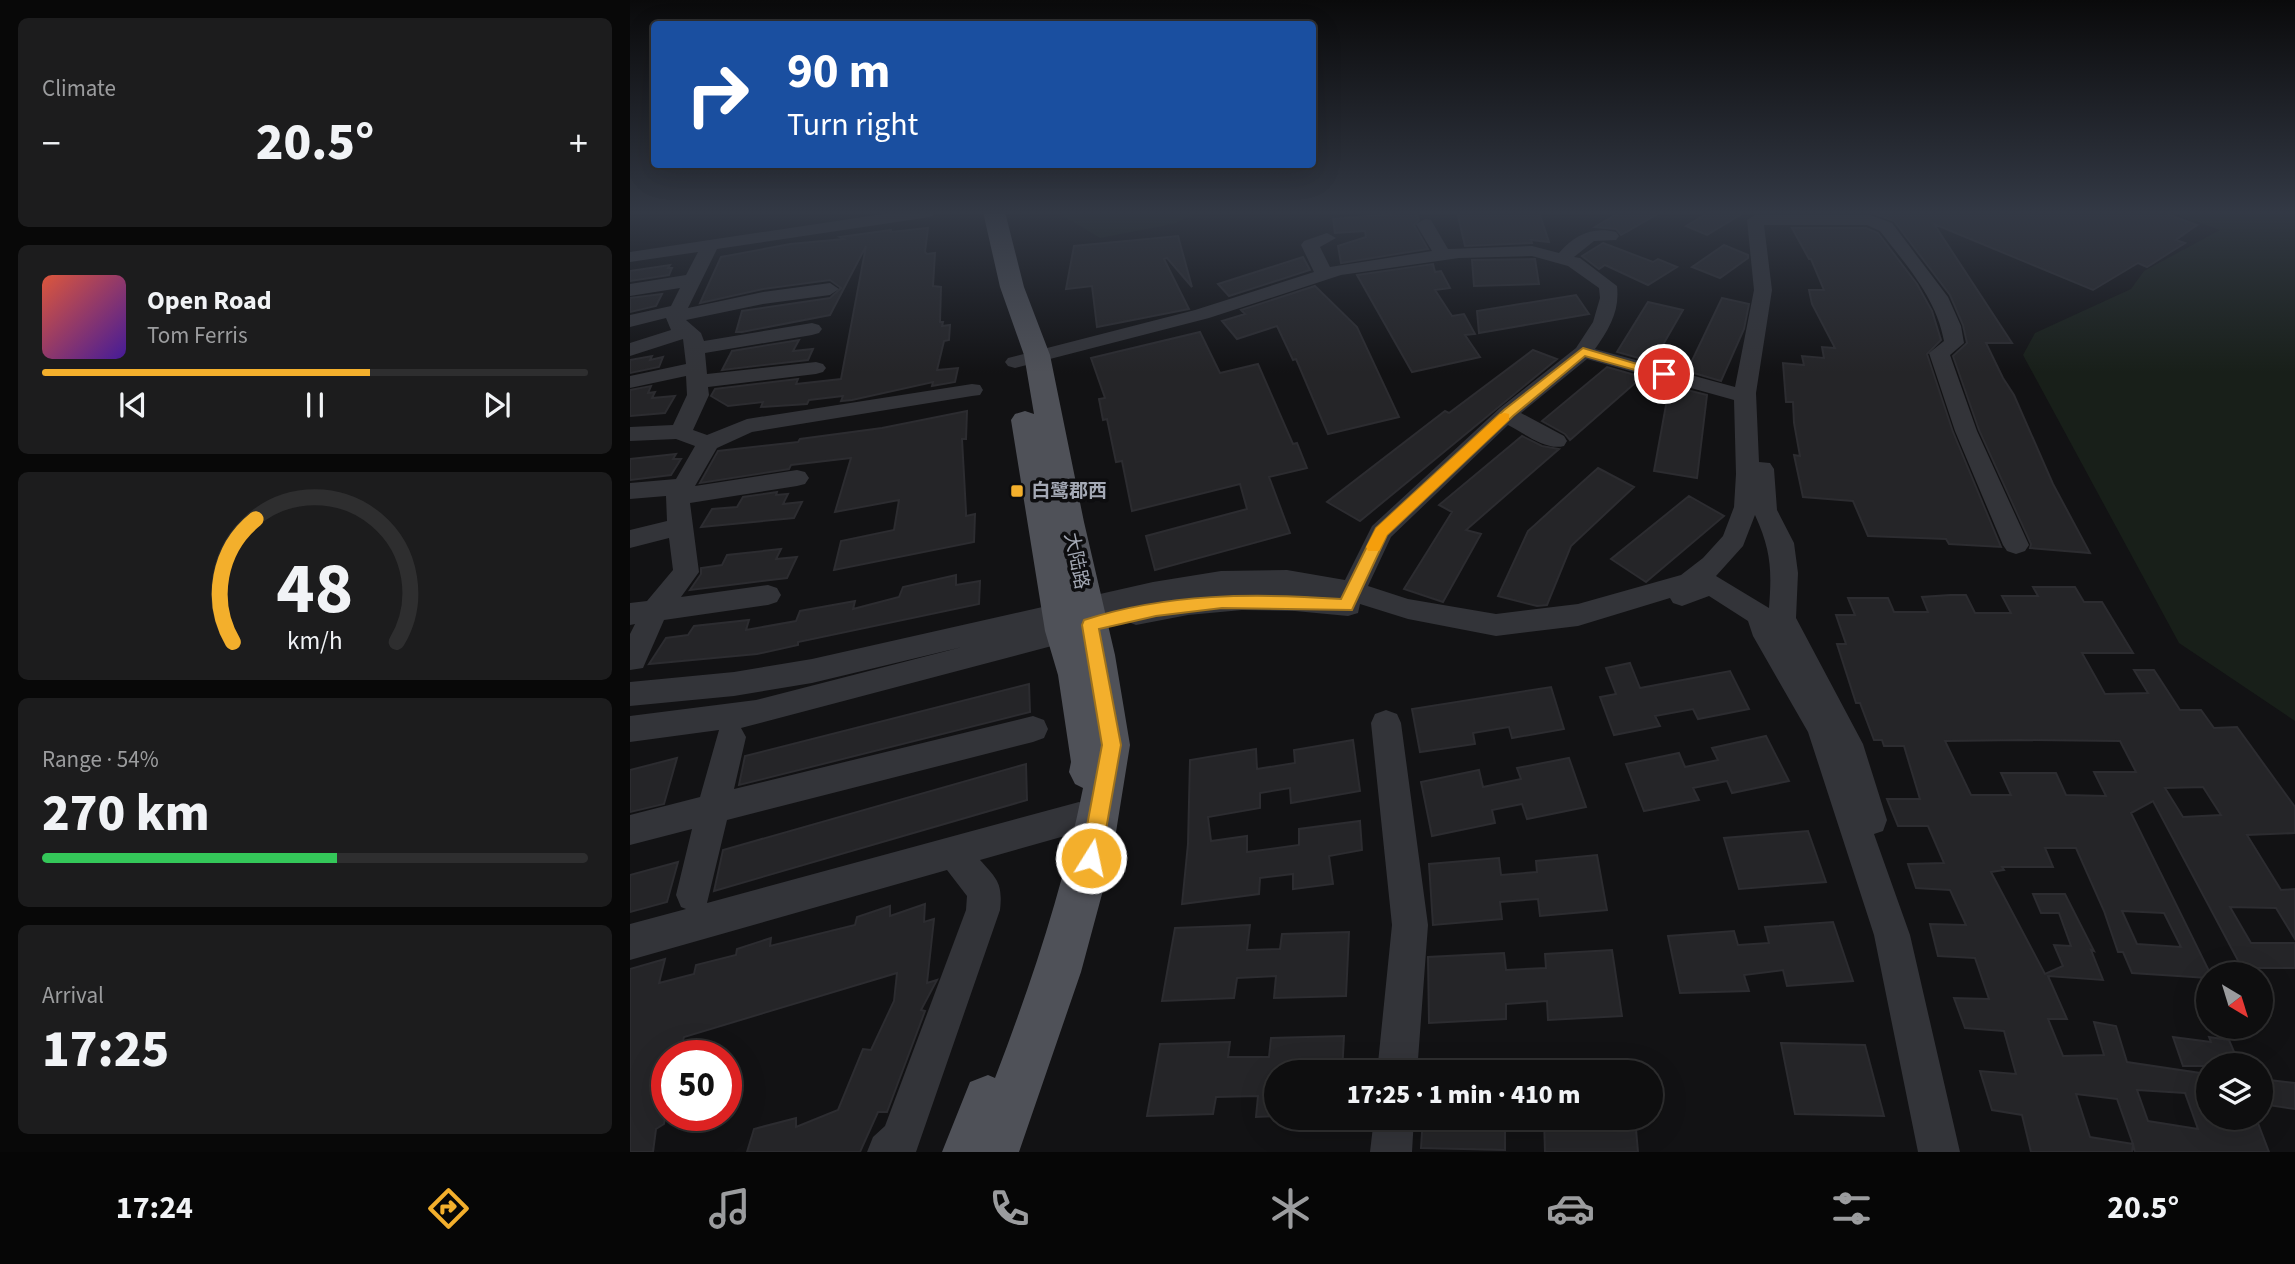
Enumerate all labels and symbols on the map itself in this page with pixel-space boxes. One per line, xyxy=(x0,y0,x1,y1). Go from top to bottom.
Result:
pin xyxy=(1634,344,1694,404)
place label: 白鹭郡西 xyxy=(1031,478,1107,505)
marker: 白鹭郡西 xyxy=(1009,483,1025,499)
street label: 大陆路 xyxy=(1057,530,1095,592)
position arrow xyxy=(1054,821,1128,895)
north arrow xyxy=(2196,962,2273,1040)
speed limit sign: 50 xyxy=(651,1040,742,1131)

